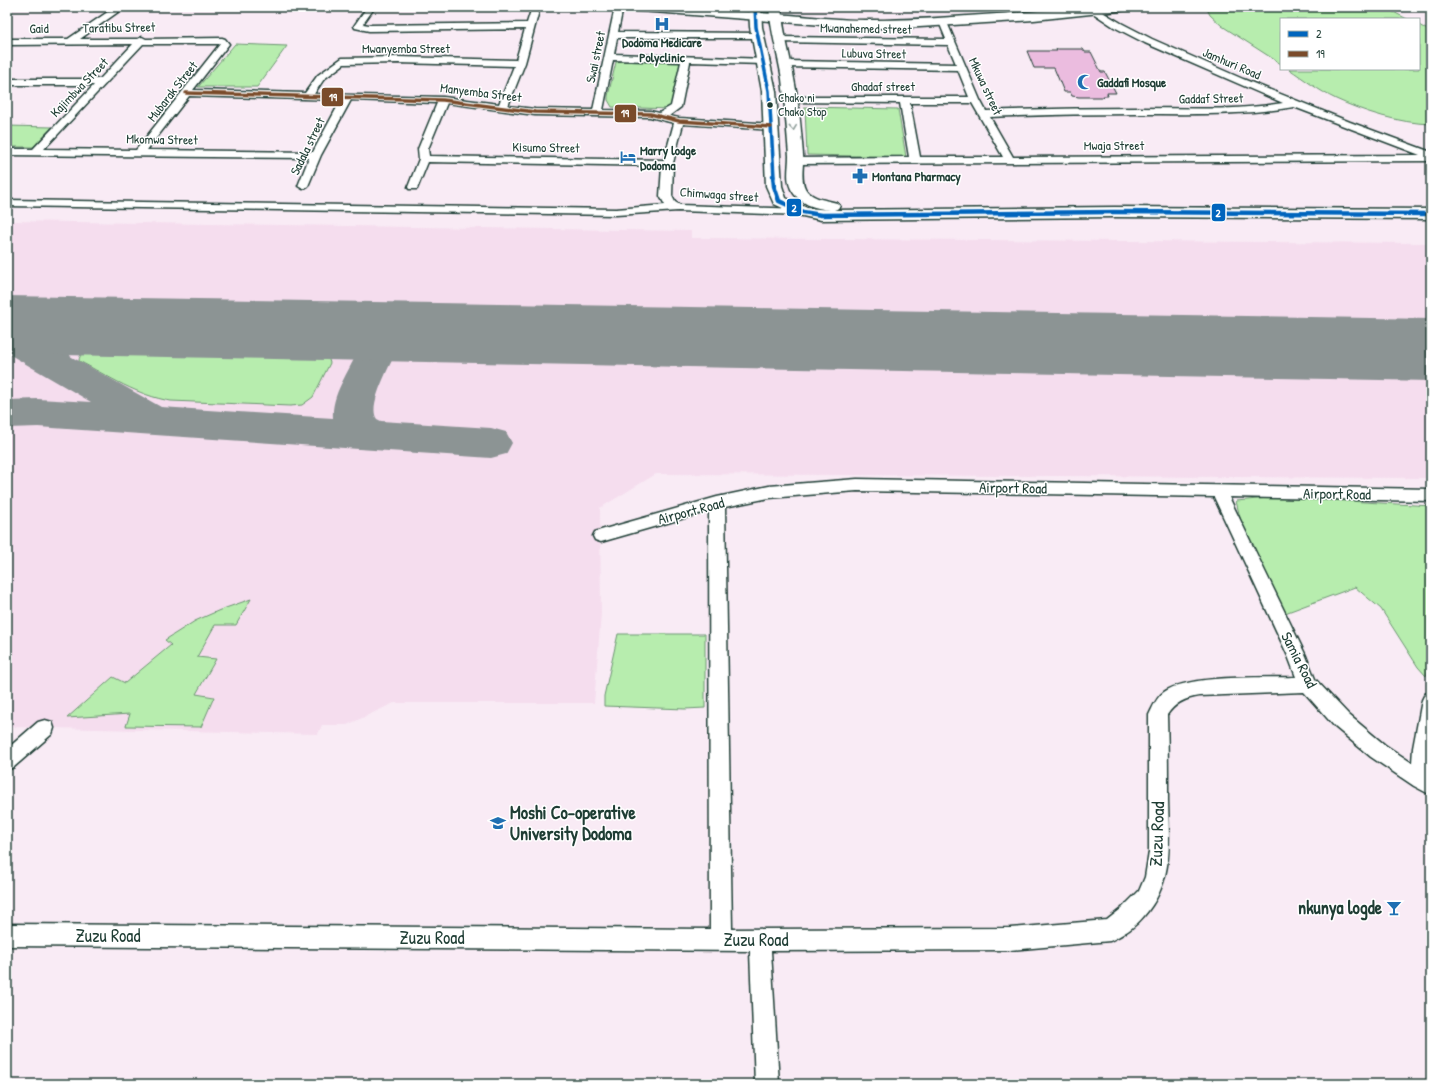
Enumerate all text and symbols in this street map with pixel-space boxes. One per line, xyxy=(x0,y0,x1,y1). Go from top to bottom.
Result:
hospital icon: Dodoma Medicare Polyclinic xyxy=(653,15,671,33)
street label: Taratibu Street xyxy=(83,17,156,37)
street label: Mwanahemed street xyxy=(820,18,913,38)
legend xyxy=(1280,18,1420,70)
street label: Gaid xyxy=(29,19,49,37)
text: 2 xyxy=(1316,25,1322,42)
street label: Swai street xyxy=(581,29,609,84)
place label: Dodoma Medicare Polyclinic xyxy=(622,33,703,67)
street label: Mwanyemba Street xyxy=(362,39,450,57)
street label: Lubuva Street xyxy=(842,43,907,63)
street label: Jamhuri Road xyxy=(1200,43,1264,83)
text: 19 xyxy=(1316,45,1325,62)
street label: Kajimbwa Street xyxy=(46,53,112,121)
street label: Mkuwa street xyxy=(965,54,1007,118)
street label: Mubarak Street xyxy=(143,57,202,125)
mosque icon: Gaddafi Mosque xyxy=(1076,73,1094,91)
place label: Gaddafi Mosque xyxy=(1097,73,1167,92)
street label: Ghadaf street xyxy=(851,77,915,95)
street label: Manyemba Street xyxy=(439,78,523,106)
line badge: 19 xyxy=(321,87,344,107)
street label: Gaddaf Street xyxy=(1179,88,1244,108)
place label: Chako ni Chako Stop xyxy=(778,89,827,120)
text: 19 xyxy=(329,90,337,104)
marker: Chako ni Chako Stop xyxy=(765,100,775,110)
line badge: 19 xyxy=(614,104,637,123)
text: 19 xyxy=(621,106,629,120)
street label: Sadala street xyxy=(285,114,329,178)
one-way arrow xyxy=(788,125,797,131)
street label: Mkomwa Street xyxy=(126,129,198,149)
street label: Mwaja Street xyxy=(1084,136,1145,154)
street label: Kisumo Street xyxy=(512,137,580,157)
place label: Marry lodge Dodoma xyxy=(640,141,697,174)
hotel icon: Marry lodge Dodoma xyxy=(619,148,637,166)
pharmacy icon: Montana Pharmacy xyxy=(851,167,869,185)
place label: Montana Pharmacy xyxy=(872,167,961,186)
street label: Chimwaga street xyxy=(679,182,759,206)
line badge: 2 xyxy=(786,198,802,217)
text: 2 xyxy=(791,201,797,215)
line badge: 2 xyxy=(1211,203,1226,222)
text: 2 xyxy=(1215,206,1221,220)
street label: Airport Road xyxy=(979,476,1047,499)
street label: Airport Road xyxy=(1303,482,1371,505)
street label: Airport Road xyxy=(655,492,727,529)
street label: Samia Road xyxy=(1276,628,1323,692)
place label: Moshi Co-operative University Dodoma xyxy=(510,800,637,847)
street label: Zuzu Road xyxy=(1143,801,1170,867)
school or university icon: Moshi Co-operative University Dodoma xyxy=(489,814,507,832)
place label: nkunya logde xyxy=(1298,895,1383,921)
bar icon: nkunya logde xyxy=(1385,899,1403,917)
street label: Zuzu Road xyxy=(76,923,140,948)
street label: Zuzu Road xyxy=(400,925,464,950)
street label: Zuzu Road xyxy=(724,927,788,952)

